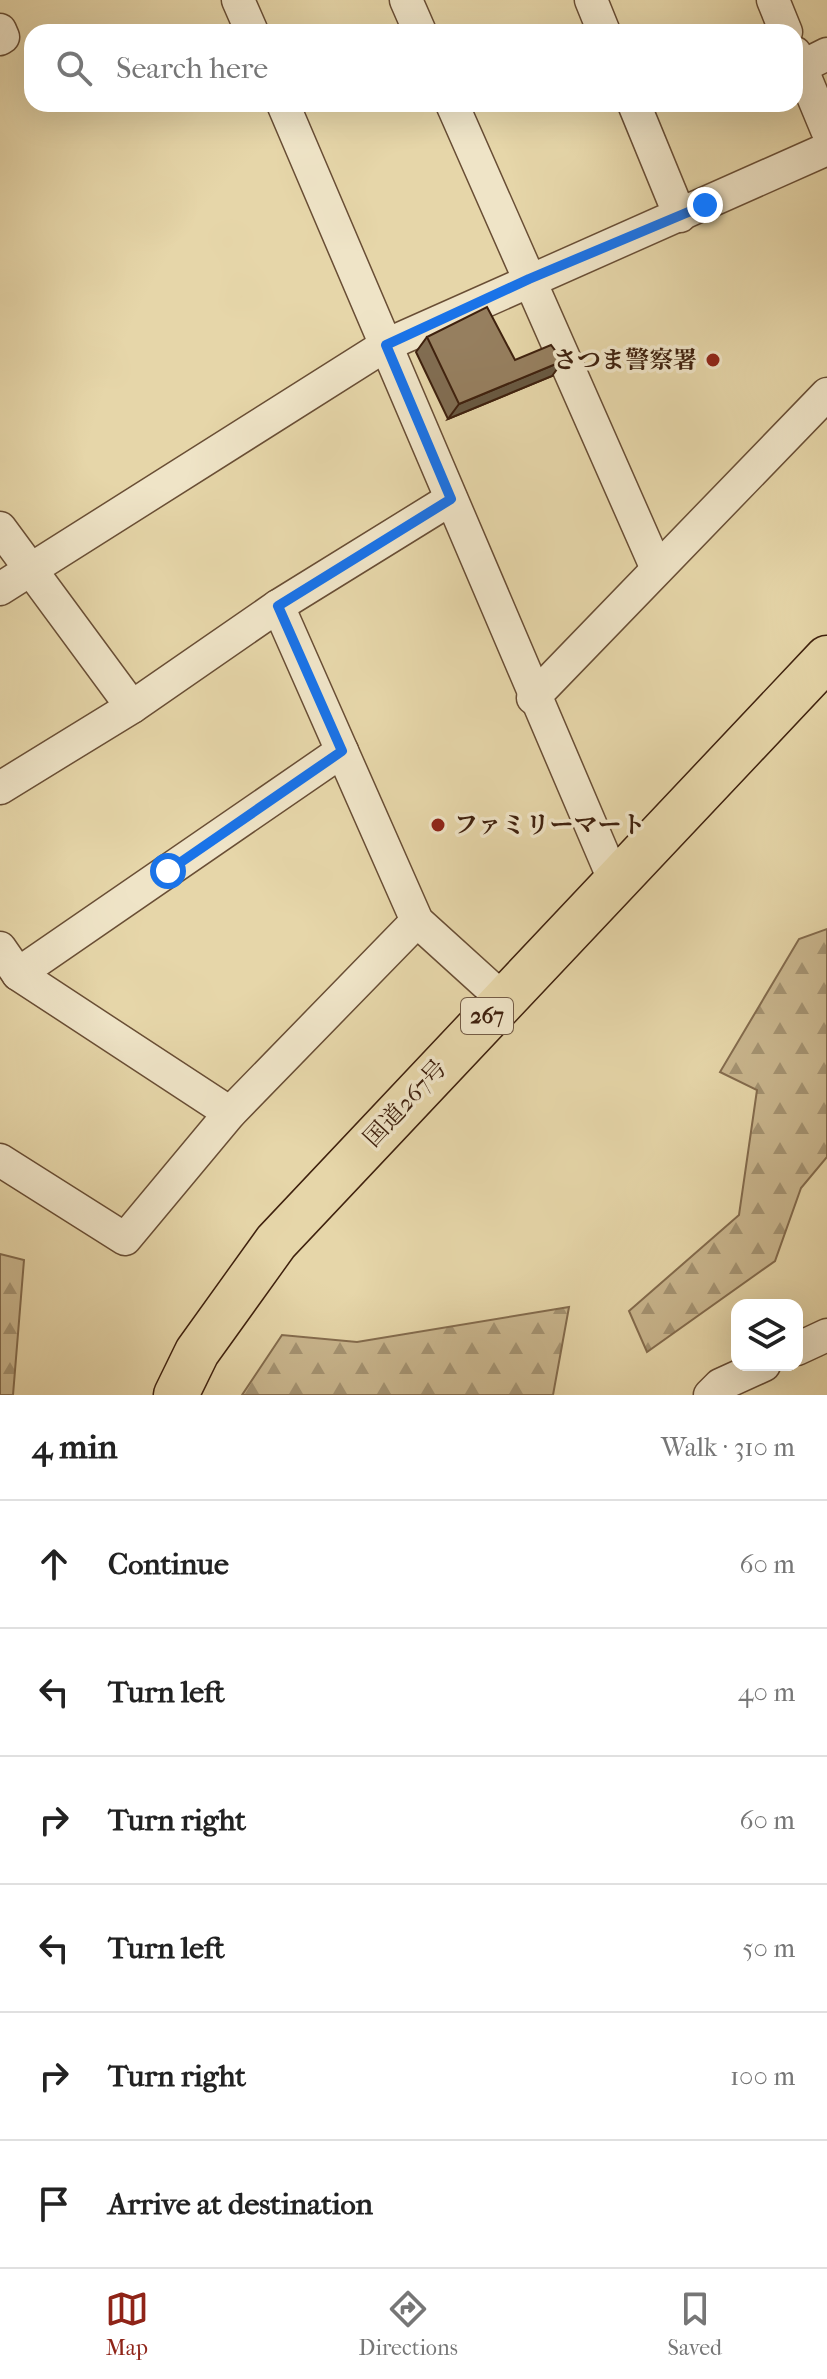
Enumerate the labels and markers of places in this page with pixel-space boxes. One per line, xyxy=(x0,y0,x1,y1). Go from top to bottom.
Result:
place label: さつま警察署 xyxy=(553,346,697,374)
marker: さつま警察署 xyxy=(704,351,722,369)
place label: ファミリーマート xyxy=(454,811,646,839)
marker: ファミリーマート xyxy=(429,816,447,834)

